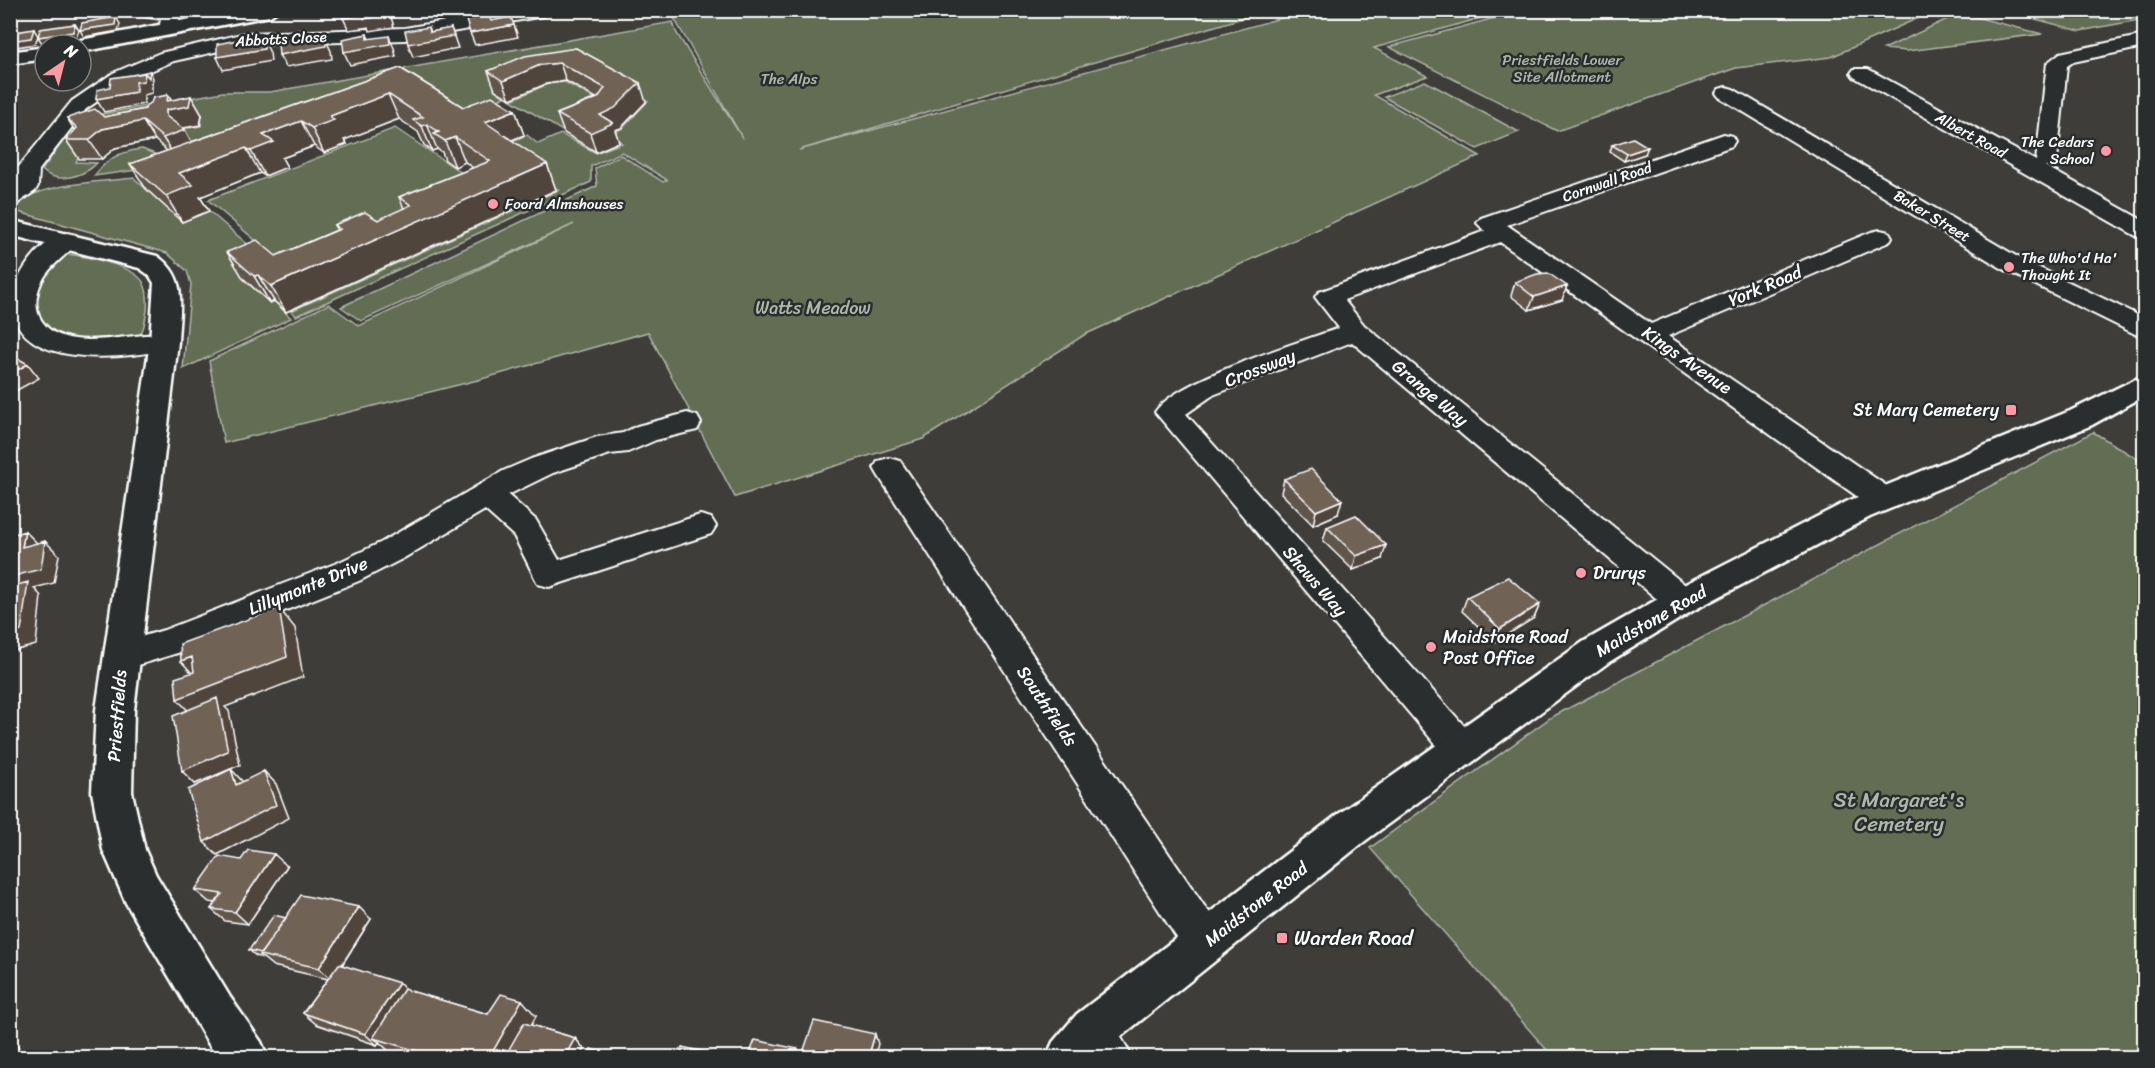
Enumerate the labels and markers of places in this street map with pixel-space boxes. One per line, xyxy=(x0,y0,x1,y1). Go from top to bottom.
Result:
place label: The Cedars School xyxy=(2021,129,2095,172)
marker: The Cedars School xyxy=(2099,144,2113,158)
place label: Foord Almshouses xyxy=(505,191,624,217)
marker: Foord Almshouses xyxy=(486,197,500,211)
place label: The Who'd Ha' Thought It xyxy=(2021,245,2117,288)
marker: The Who'd Ha' Thought It xyxy=(2002,260,2016,274)
place label: St Mary Cemetery xyxy=(1853,394,2000,426)
marker: St Mary Cemetery xyxy=(2004,403,2018,417)
place label: Drurys xyxy=(1593,557,1646,589)
marker: Drurys xyxy=(1574,566,1588,580)
place label: Maidstone Road Post Office xyxy=(1443,621,1569,674)
marker: Maidstone Road Post Office xyxy=(1424,640,1438,654)
place label: Warden Road xyxy=(1294,919,1415,957)
marker: Warden Road xyxy=(1275,931,1289,945)

